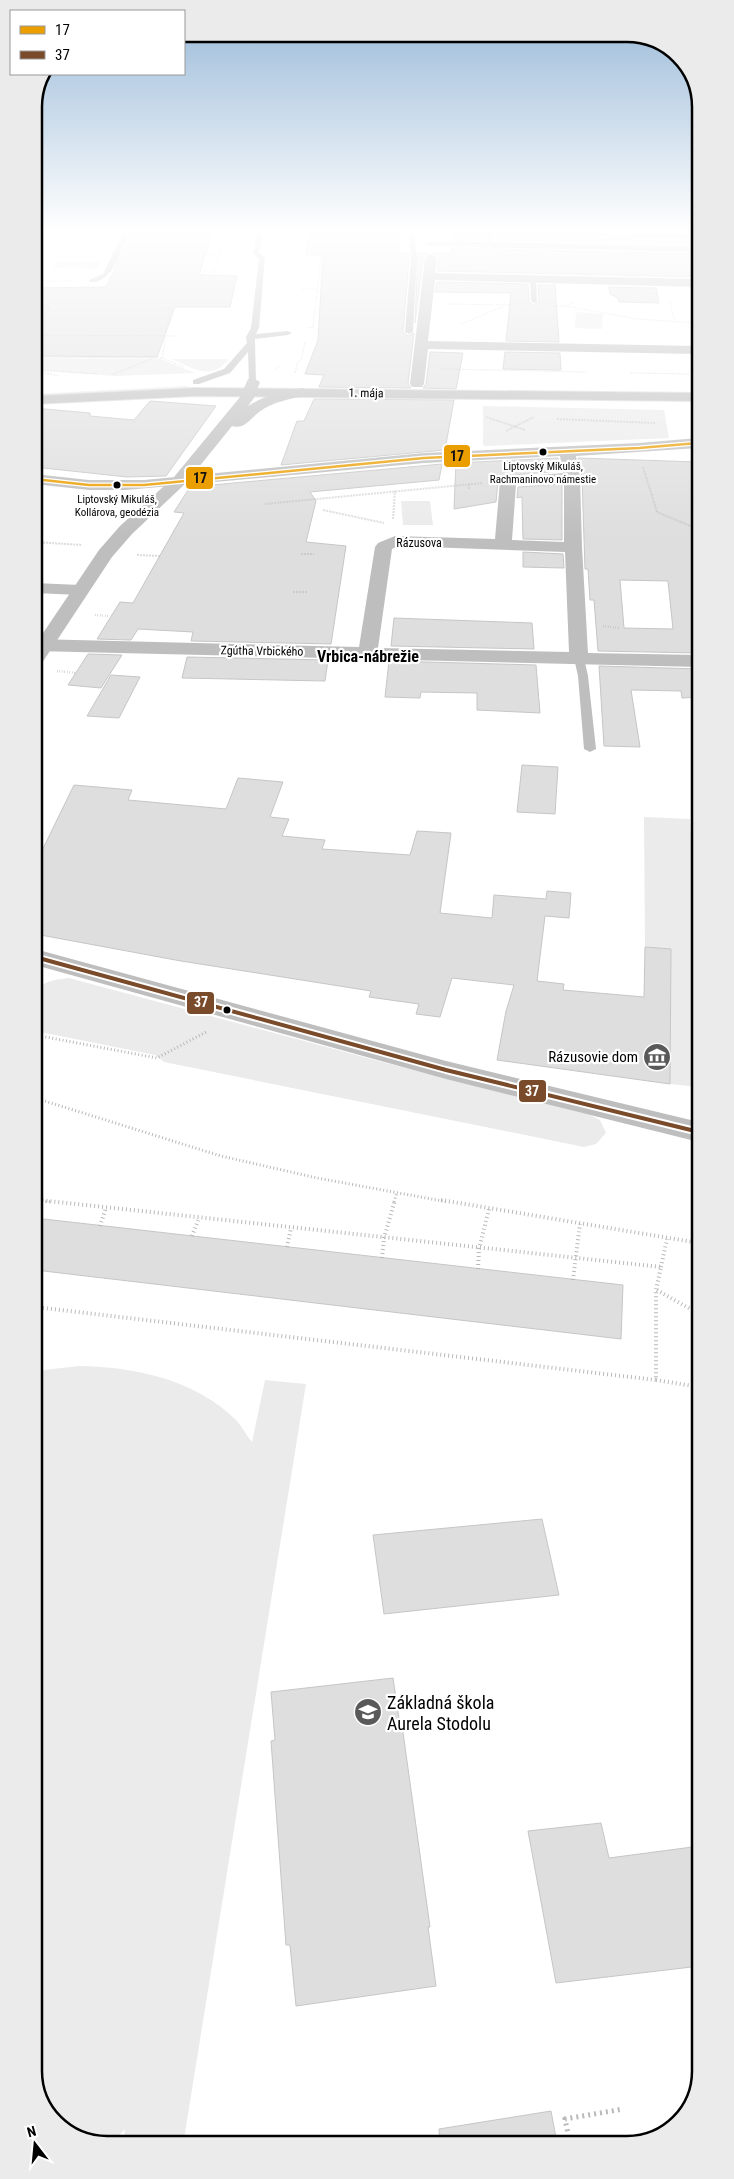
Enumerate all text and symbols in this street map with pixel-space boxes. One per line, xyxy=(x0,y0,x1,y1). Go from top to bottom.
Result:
legend xyxy=(10,10,185,75)
text: 17 xyxy=(55,21,70,39)
text: 37 xyxy=(55,46,70,64)
street label: 1. mája xyxy=(348,386,384,400)
line badge: 17 xyxy=(443,444,471,468)
marker: Liptovský Mikuláš, Rachmaninovo námestie xyxy=(538,447,548,457)
text: 17 xyxy=(450,448,464,464)
place label: Liptovský Mikuláš, Rachmaninovo námestie xyxy=(490,460,596,486)
line badge: 17 xyxy=(185,466,214,490)
text: 17 xyxy=(193,470,207,486)
marker: Liptovský Mikuláš, Kollárova, geodézia xyxy=(112,480,122,490)
place label: Liptovský Mikuláš, Kollárova, geodézia xyxy=(75,493,159,519)
street label: Rázusova xyxy=(396,536,442,550)
street label: Zgútha Vrbického xyxy=(220,643,304,659)
district label: Vrbica-nábrežie xyxy=(317,647,419,666)
line badge: 37 xyxy=(186,991,215,1015)
text: 37 xyxy=(194,994,208,1010)
unlabelled marker xyxy=(222,1005,232,1015)
museum icon: Rázusovie dom xyxy=(642,1042,672,1072)
place label: Rázusovie dom xyxy=(548,1048,638,1066)
line badge: 37 xyxy=(518,1079,547,1103)
text: 37 xyxy=(525,1083,539,1099)
place label: Základná škola Aurela Stodolu xyxy=(387,1692,494,1734)
school or university icon: Základná škola Aurela Stodolu xyxy=(353,1697,383,1727)
north arrow xyxy=(10,2119,60,2169)
text: N xyxy=(25,2123,38,2140)

